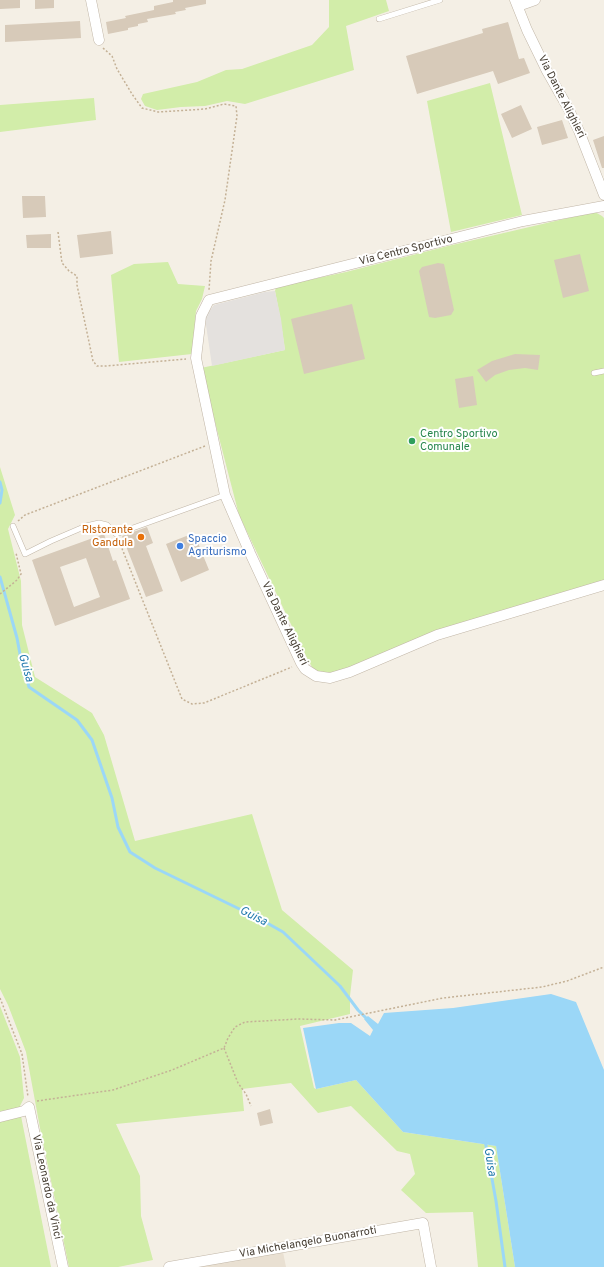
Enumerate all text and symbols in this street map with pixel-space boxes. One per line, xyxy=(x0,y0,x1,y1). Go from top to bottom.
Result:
street label: Via Dante Alighieri xyxy=(534,53,588,141)
street label: Via Centro Sportivo xyxy=(358,233,454,269)
place label: Centro Sportivo Comunale xyxy=(420,428,498,454)
marker: Centro Sportivo Comunale xyxy=(407,436,417,446)
place label: RIstorante Gandula xyxy=(82,524,133,550)
marker: RIstorante Gandula xyxy=(136,532,146,542)
place label: Spaccio Agriturismo xyxy=(188,533,247,559)
marker: Spaccio Agriturismo xyxy=(175,541,185,551)
street label: Via Dante Alighieri xyxy=(258,580,310,668)
water label: Guisa xyxy=(14,652,36,684)
water label: Guisa xyxy=(237,904,269,930)
street label: Via Leonardo da Vinci xyxy=(28,1133,64,1241)
water label: Guisa xyxy=(480,1147,498,1177)
street label: Via Michelangelo Buonarroti xyxy=(238,1224,378,1262)

